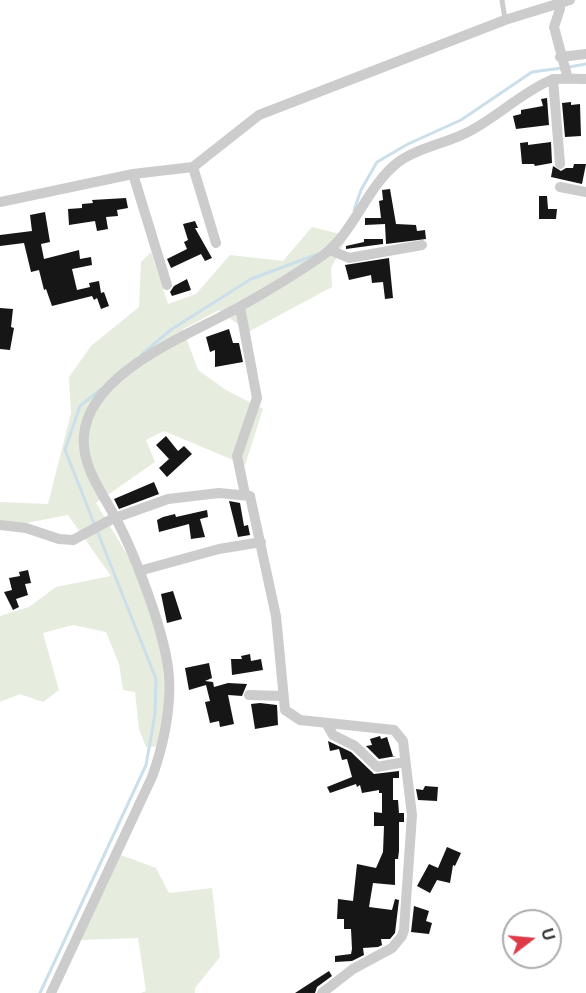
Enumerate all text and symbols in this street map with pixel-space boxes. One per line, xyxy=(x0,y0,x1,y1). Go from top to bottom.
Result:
north arrow xyxy=(502,909,562,969)
text: U xyxy=(538,927,558,942)

